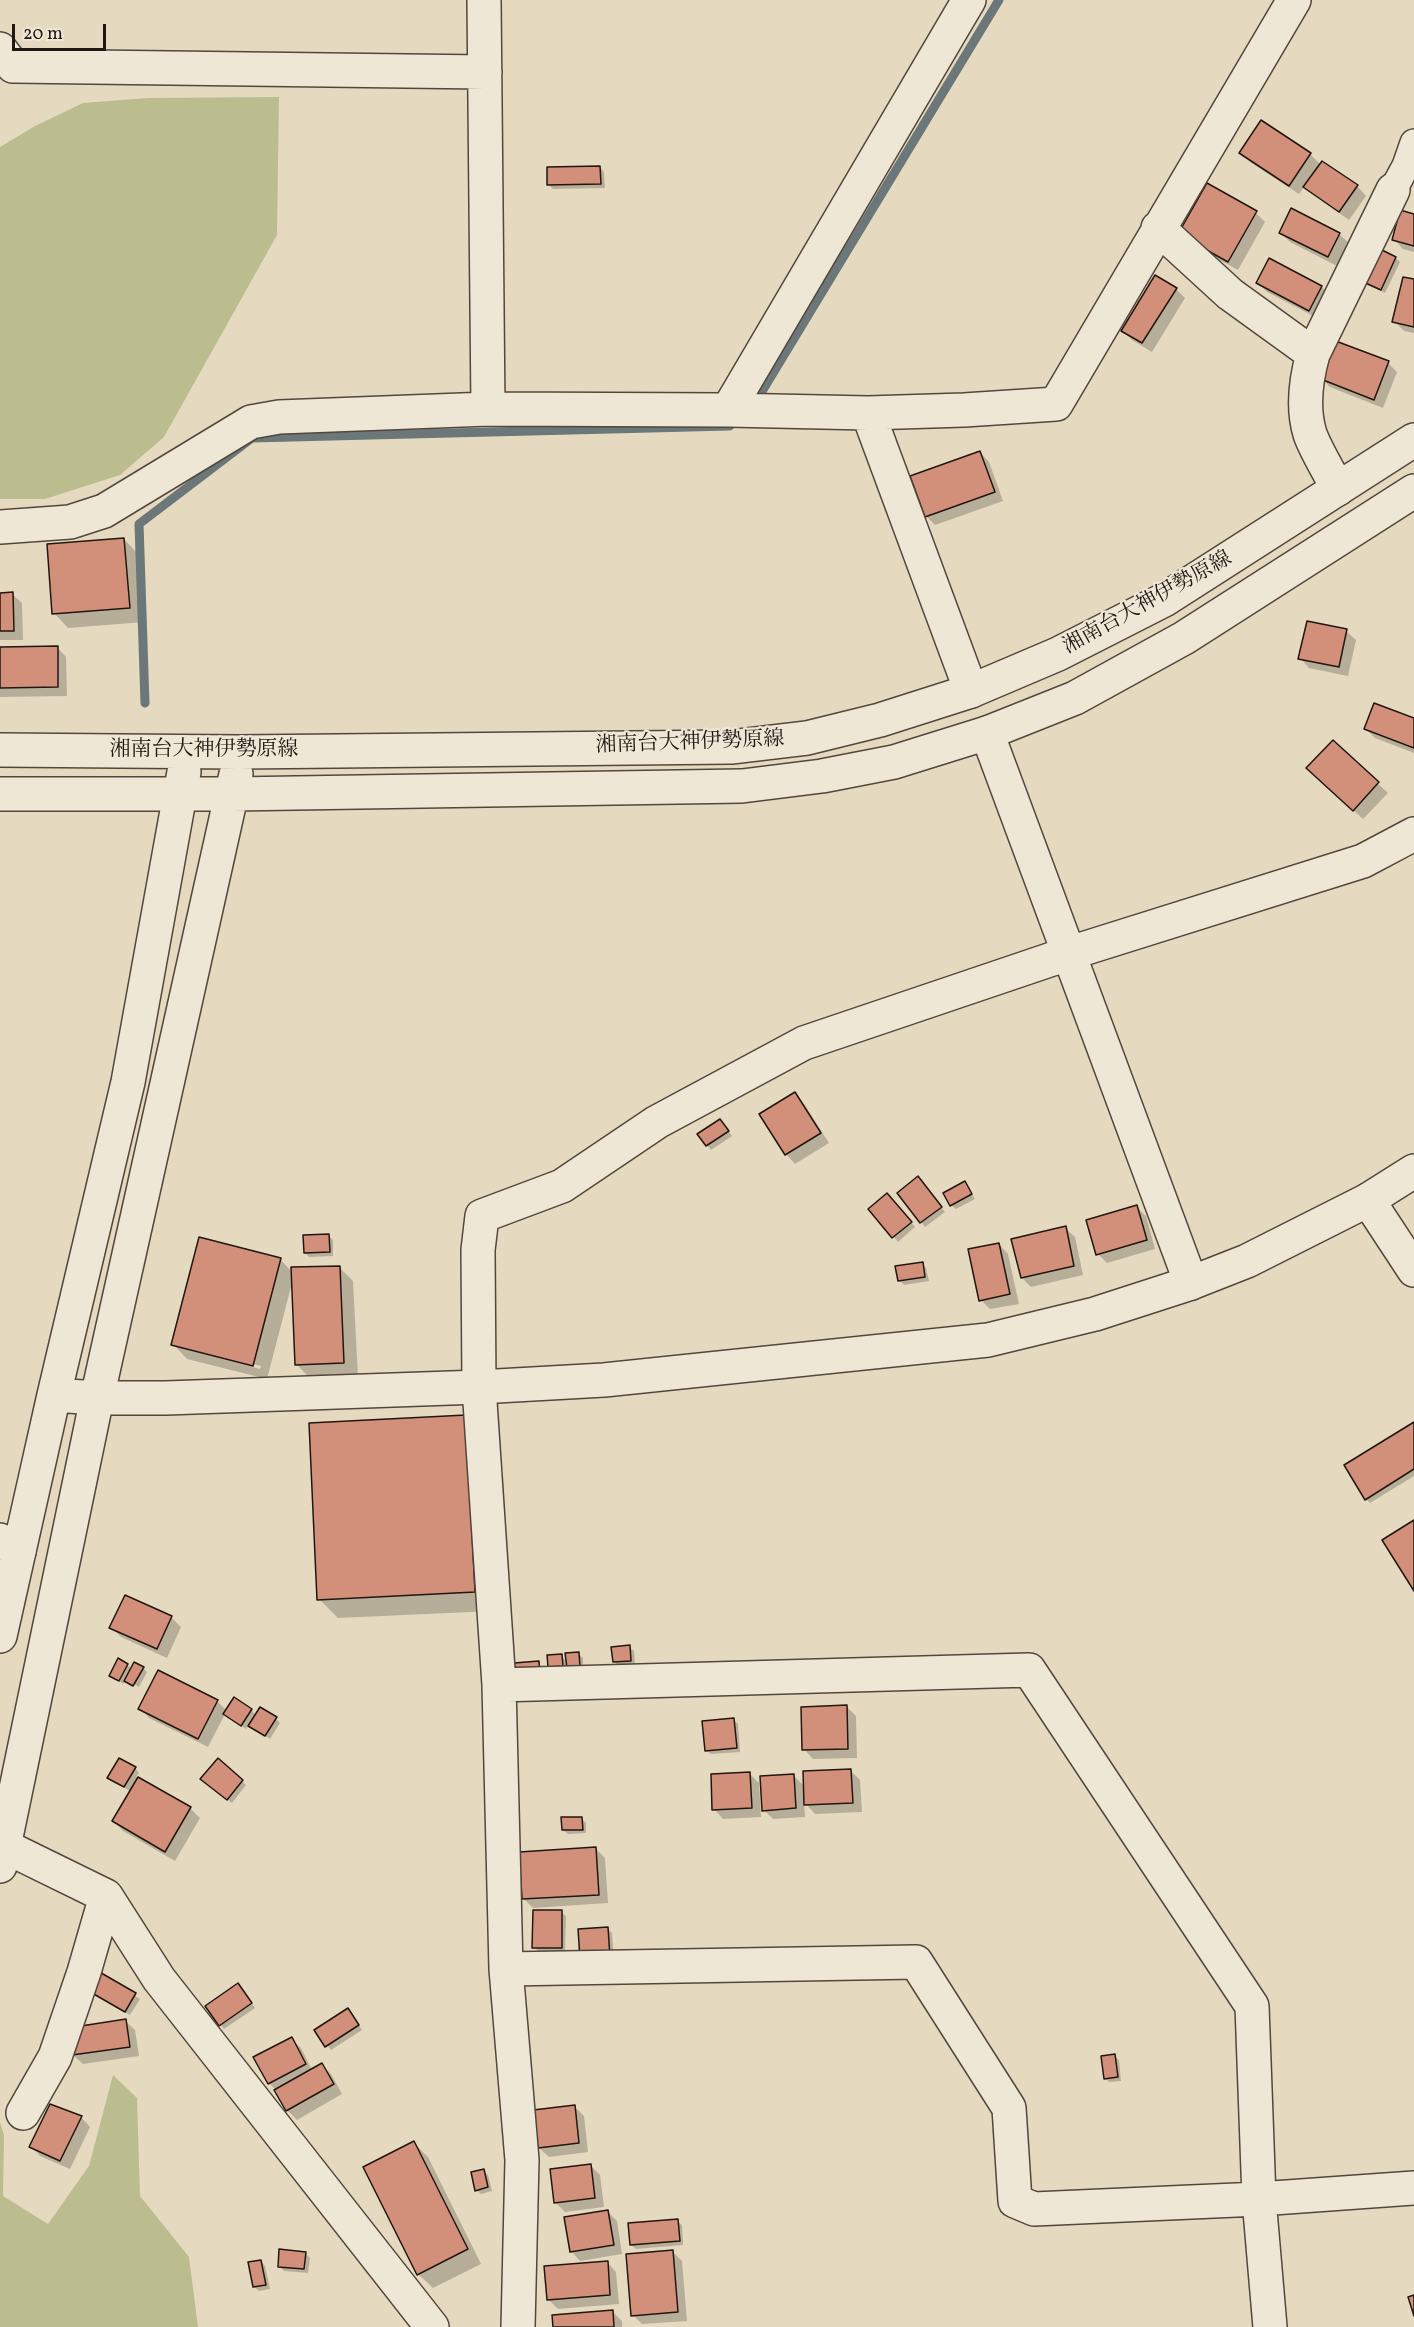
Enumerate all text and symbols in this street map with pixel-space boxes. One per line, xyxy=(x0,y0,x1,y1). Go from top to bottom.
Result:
scale bar xyxy=(15,12,110,50)
text: 20 m xyxy=(23,22,63,47)
street label: 湘南台大神伊勢原線 xyxy=(1059,547,1237,661)
street label: 湘南台大神伊勢原線 xyxy=(595,728,785,760)
street label: 湘南台大神伊勢原線 xyxy=(110,738,298,764)

